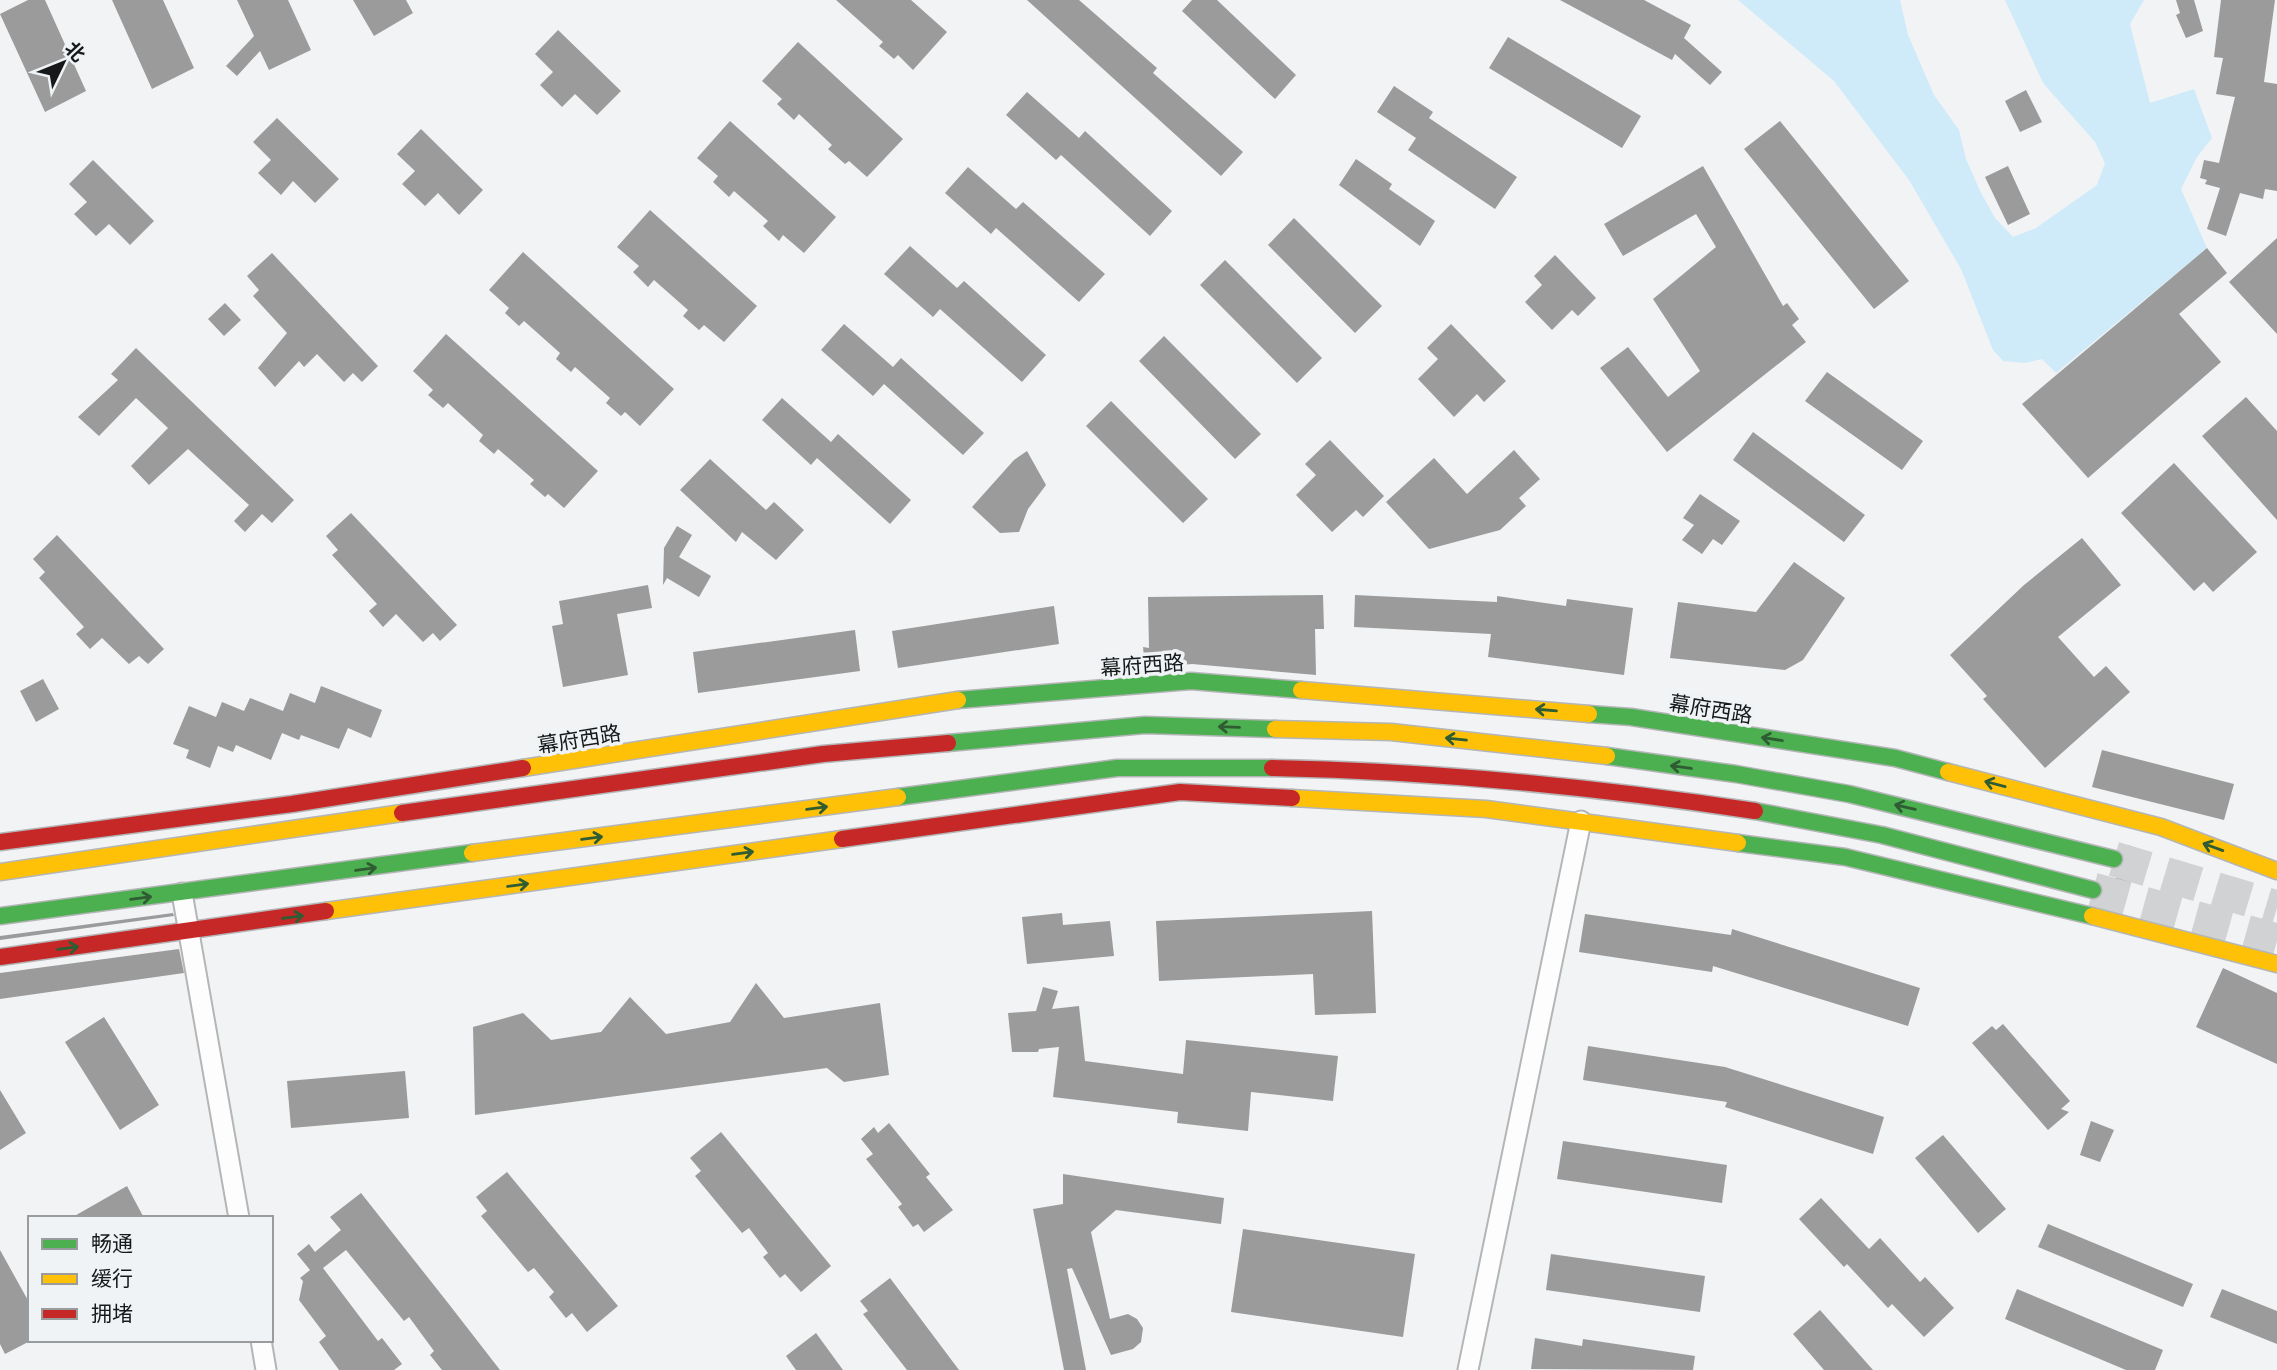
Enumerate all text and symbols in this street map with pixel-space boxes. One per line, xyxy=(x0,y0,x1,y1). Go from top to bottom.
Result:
north arrow xyxy=(28,28,98,98)
text: 北 xyxy=(61,36,91,66)
street label: 幕府西路 xyxy=(1099,649,1185,679)
street label: 幕府西路 xyxy=(1668,689,1754,727)
one-way arrow xyxy=(1536,703,1558,716)
street label: 幕府西路 xyxy=(536,719,622,757)
one-way arrow xyxy=(1217,721,1240,734)
one-way arrow xyxy=(1445,732,1467,745)
one-way arrow xyxy=(1761,732,1784,745)
one-way arrow xyxy=(1671,760,1693,773)
one-way arrow xyxy=(1984,777,2006,790)
one-way arrow xyxy=(1894,800,1917,814)
one-way arrow xyxy=(805,802,828,815)
one-way arrow xyxy=(580,832,602,845)
one-way arrow xyxy=(2203,840,2224,852)
one-way arrow xyxy=(732,846,754,859)
one-way arrow xyxy=(354,862,377,875)
one-way arrow xyxy=(506,878,529,891)
one-way arrow xyxy=(129,892,151,905)
one-way arrow xyxy=(281,910,304,923)
one-way arrow xyxy=(56,941,78,954)
legend xyxy=(28,1216,273,1342)
text: 畅通 xyxy=(91,1230,133,1255)
text: 缓行 xyxy=(91,1265,133,1290)
text: 拥堵 xyxy=(91,1300,133,1325)

